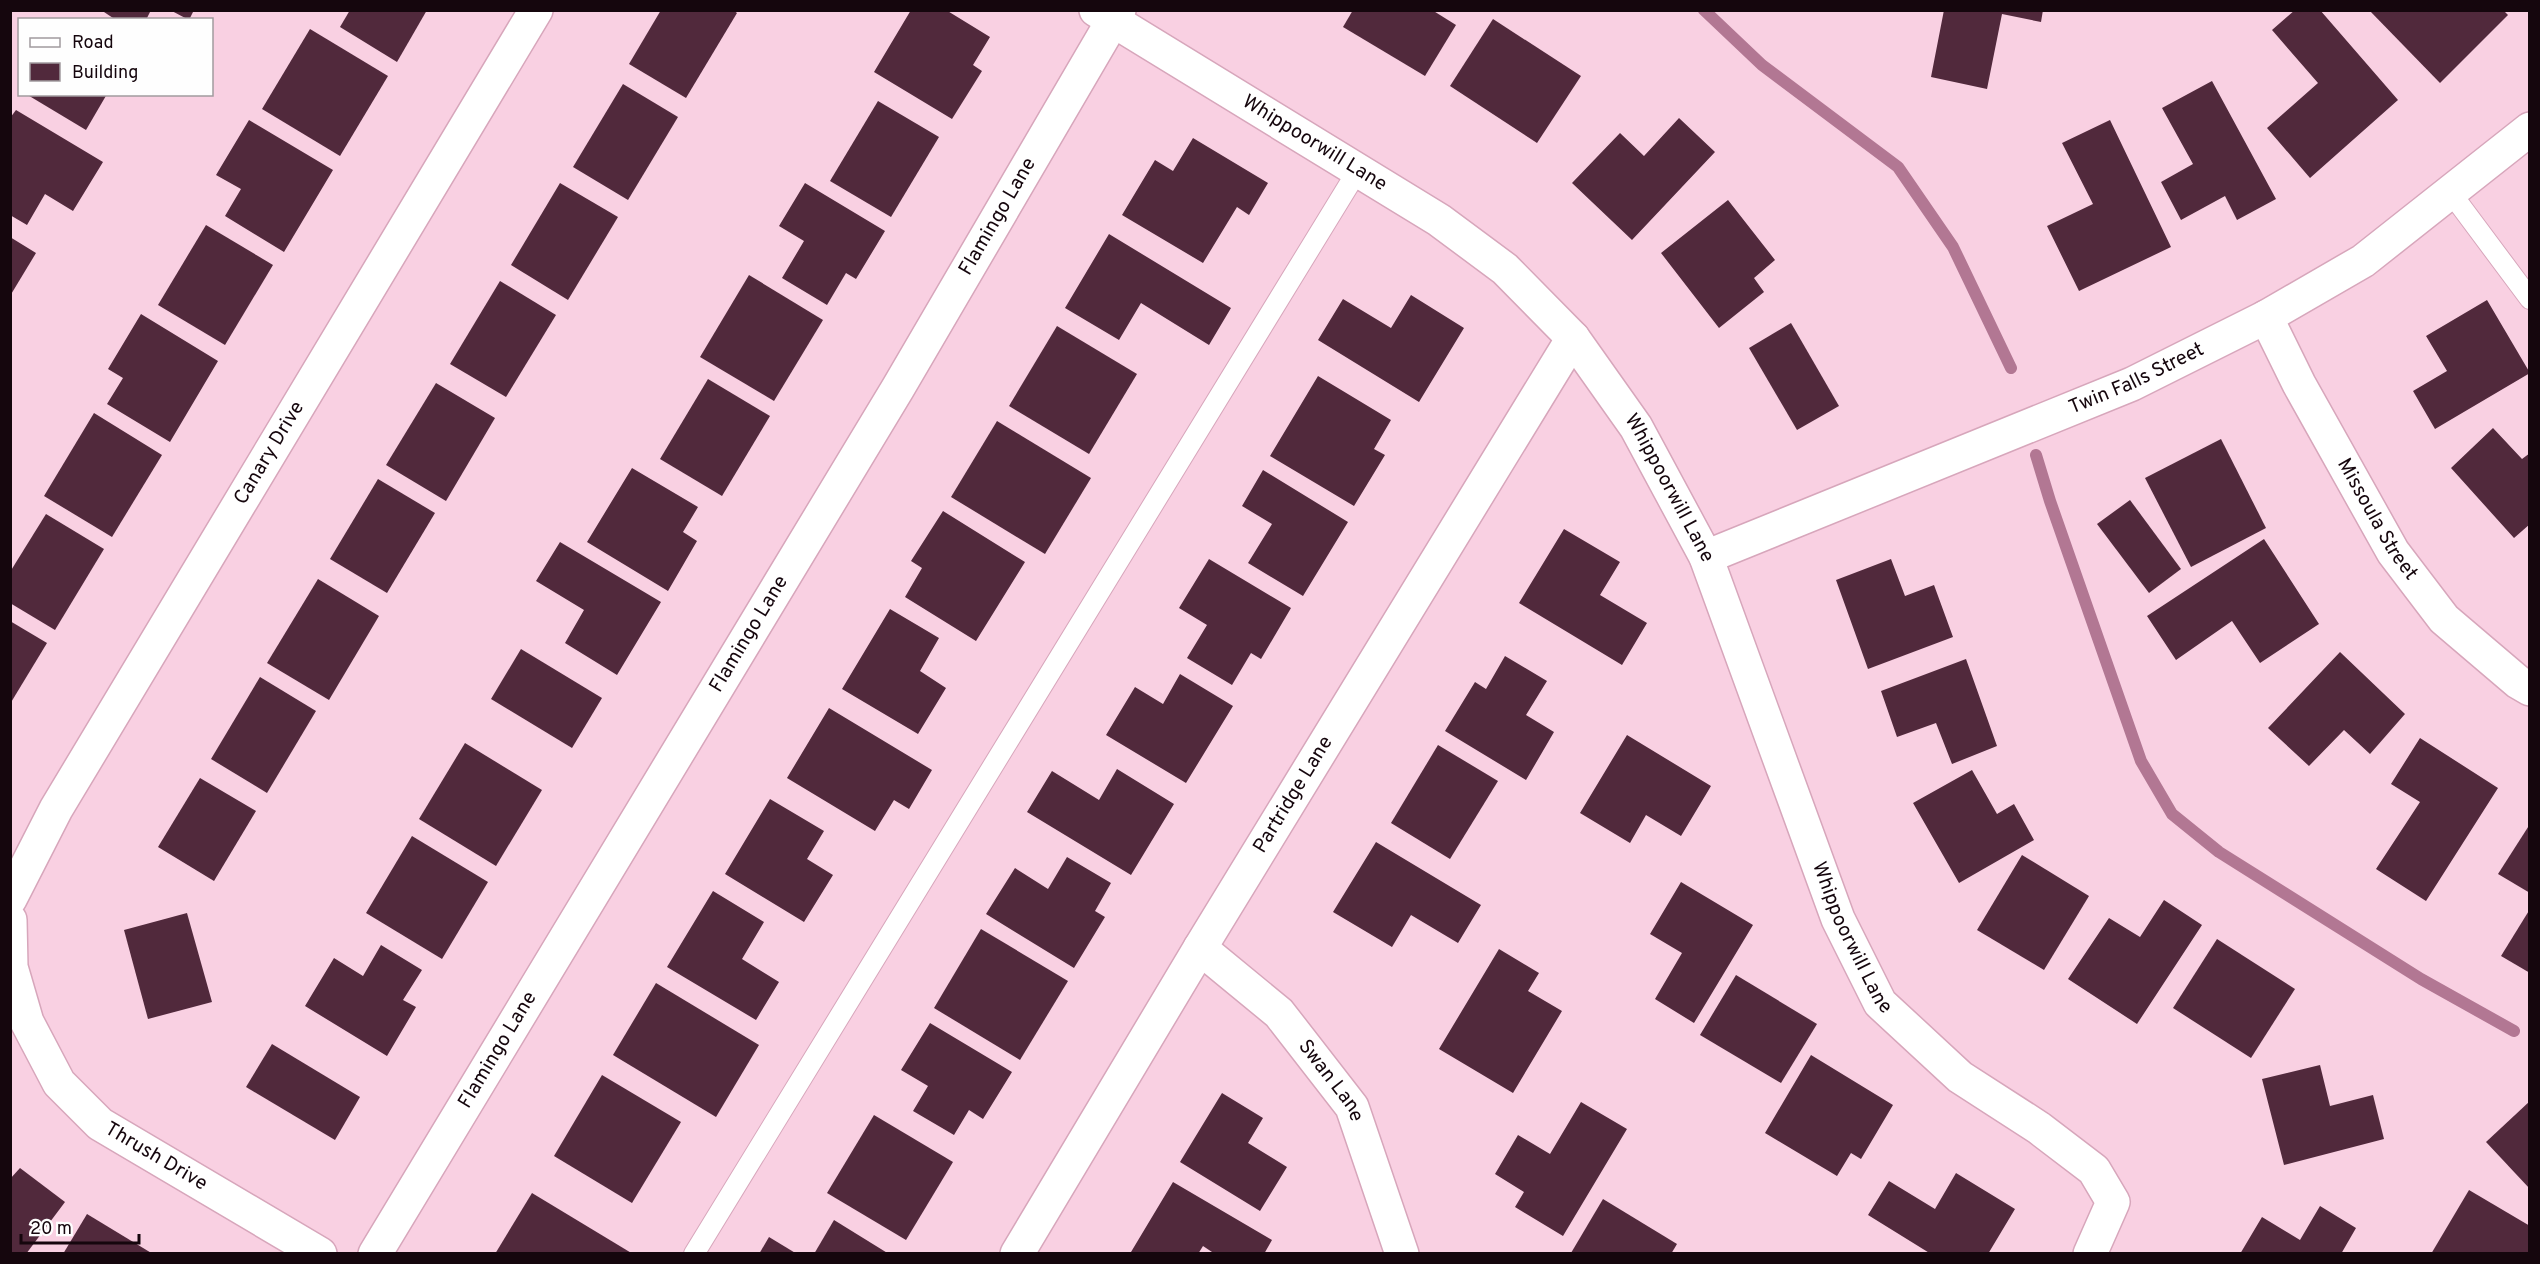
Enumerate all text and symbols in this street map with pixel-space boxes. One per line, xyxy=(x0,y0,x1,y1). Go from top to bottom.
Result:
legend xyxy=(18,18,213,96)
text: Road xyxy=(72,32,114,55)
text: Building xyxy=(72,62,138,85)
street label: Whippoorwill Lane xyxy=(1237,89,1392,198)
street label: Flamingo Lane xyxy=(954,153,1043,280)
street label: Twin Falls Street xyxy=(2065,337,2209,421)
street label: Canary Drive xyxy=(229,397,311,510)
street label: Whippoorwill Lane xyxy=(1618,409,1720,567)
street label: Missoula Street xyxy=(2330,454,2423,586)
street label: Flamingo Lane xyxy=(704,571,795,698)
street label: Partridge Lane xyxy=(1248,731,1339,858)
street label: Whippoorwill Lane xyxy=(1805,858,1897,1020)
street label: Flamingo Lane xyxy=(453,987,543,1114)
street label: Swan Lane xyxy=(1292,1035,1369,1125)
street label: Thrush Drive xyxy=(100,1117,212,1197)
scale bar xyxy=(21,1207,140,1245)
text: 20 m xyxy=(30,1218,72,1241)

